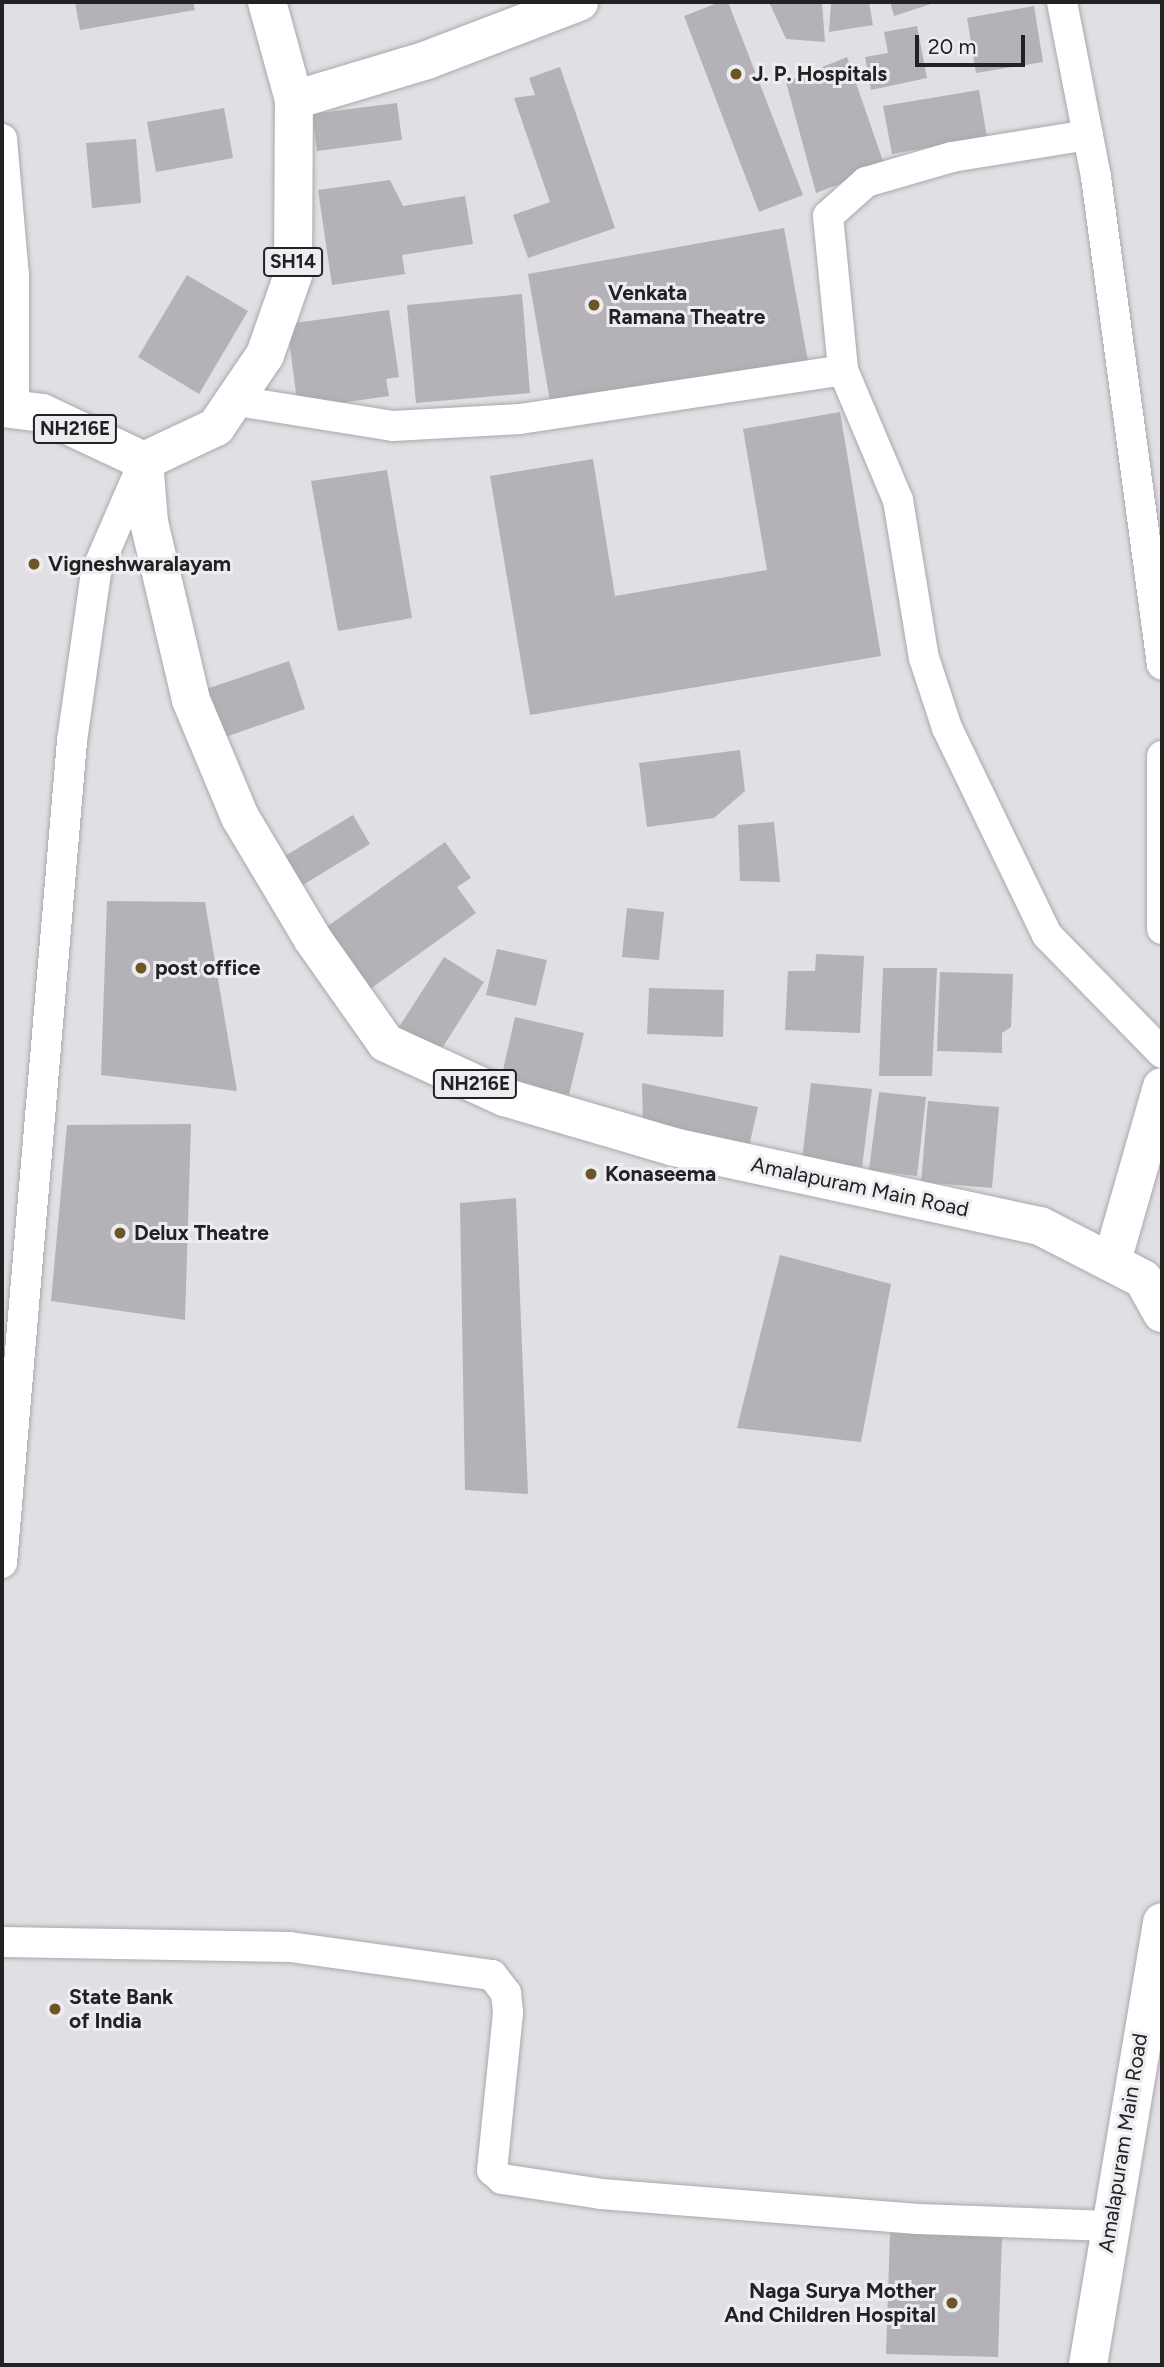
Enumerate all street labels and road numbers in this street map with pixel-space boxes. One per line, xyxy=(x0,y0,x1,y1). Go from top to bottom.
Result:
road number: SH14 xyxy=(262,246,324,278)
road number: NH216E xyxy=(31,414,119,444)
road number: NH216E xyxy=(431,1068,519,1100)
street label: Amalapuram Main Road xyxy=(749,1152,971,1222)
street label: Amalapuram Main Road xyxy=(1093,2032,1153,2254)

